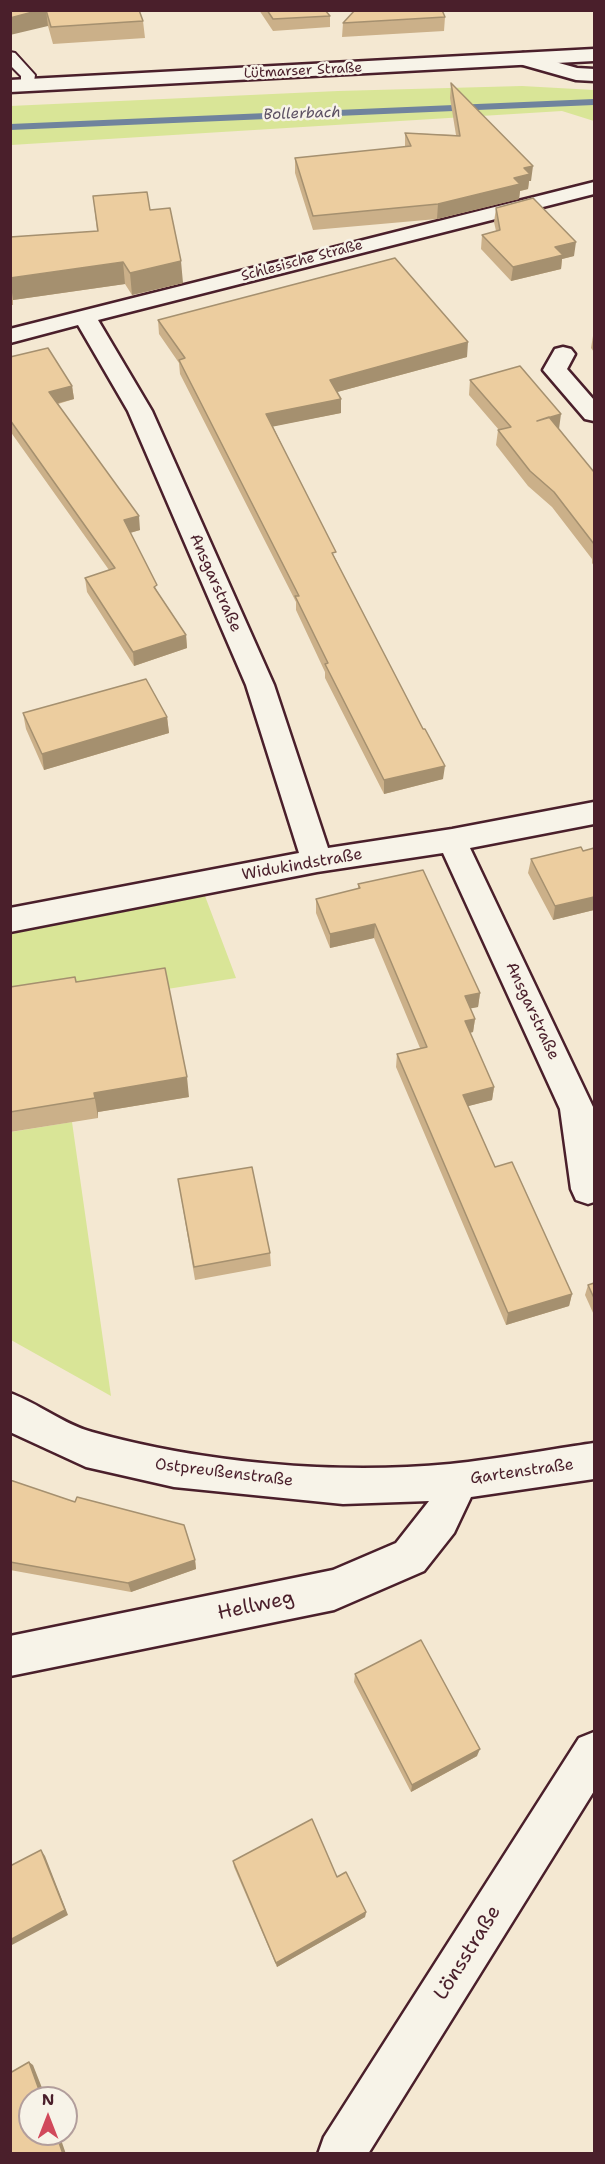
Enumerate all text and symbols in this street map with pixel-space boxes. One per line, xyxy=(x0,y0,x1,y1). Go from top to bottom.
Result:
street label: Lütmarser Straße xyxy=(243,60,363,82)
water label: Bollerbach xyxy=(263,104,341,124)
street label: Schlesische Straße xyxy=(239,237,365,285)
street label: Ansgarstraße xyxy=(185,531,245,635)
street label: Widukindstraße xyxy=(240,845,364,885)
street label: Ansgarstraße xyxy=(501,959,563,1063)
street label: Ostpreußenstraße xyxy=(154,1455,294,1491)
street label: Gartenstraße xyxy=(469,1455,575,1489)
street label: Hellweg xyxy=(216,1586,296,1626)
street label: Lönsstraße xyxy=(429,1901,507,2005)
north arrow xyxy=(18,2086,78,2146)
text: N xyxy=(42,2089,54,2110)

